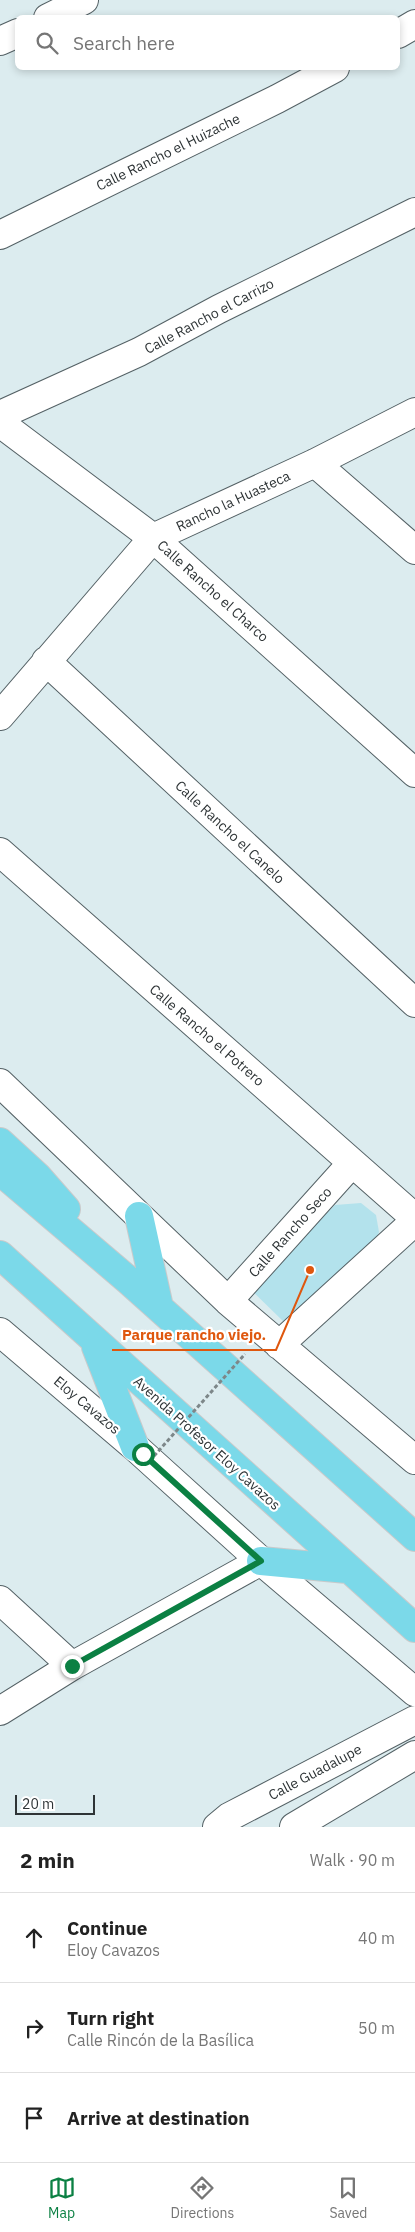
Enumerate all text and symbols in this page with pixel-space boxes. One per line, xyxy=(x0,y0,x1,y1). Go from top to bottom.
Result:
search box xyxy=(15,15,400,70)
icon: search xyxy=(33,29,61,57)
text: Search here xyxy=(73,31,175,55)
street label: Calle Rancho el Huizache xyxy=(93,109,243,195)
street label: Calle Rancho el Carrizo xyxy=(141,274,277,358)
street label: Rancho la Huasteca xyxy=(173,466,294,535)
street label: Calle Rancho el Charco xyxy=(154,536,273,646)
street label: Calle Rancho el Canelo xyxy=(171,777,289,888)
street label: Calle Rancho el Potrero xyxy=(146,980,268,1090)
street label: Calle Rancho Seco xyxy=(245,1183,336,1281)
callout: Parque rancho viejo. xyxy=(112,1320,276,1350)
text: Parque rancho viejo. xyxy=(122,1325,266,1344)
street label: Eloy Cavazos xyxy=(50,1372,124,1438)
street label: Avenida Profesor Eloy Cavazos xyxy=(130,1372,284,1514)
route start xyxy=(132,1443,155,1466)
route end xyxy=(61,1655,84,1678)
street label: Calle Guadalupe xyxy=(265,1740,365,1804)
scale bar xyxy=(15,1792,95,1815)
text: 20 m xyxy=(22,1795,54,1813)
text: 2 min xyxy=(20,1846,75,1874)
text: Walk · 90 m xyxy=(310,1850,395,1870)
text: Continue xyxy=(67,1916,147,1940)
icon: ahead xyxy=(20,1924,48,1952)
text: 40 m xyxy=(358,1928,395,1948)
text: Eloy Cavazos xyxy=(67,1940,160,1960)
text: Turn right xyxy=(67,2006,154,2030)
icon: right xyxy=(20,2014,48,2042)
text: 50 m xyxy=(358,2018,395,2038)
text: Calle Rincón de la Basílica xyxy=(67,2030,254,2050)
icon: arrive xyxy=(20,2104,48,2132)
text: Arrive at destination xyxy=(67,2106,250,2130)
tab: Map xyxy=(48,2174,76,2222)
tab: Directions xyxy=(171,2174,234,2222)
tab: Saved xyxy=(329,2174,367,2222)

